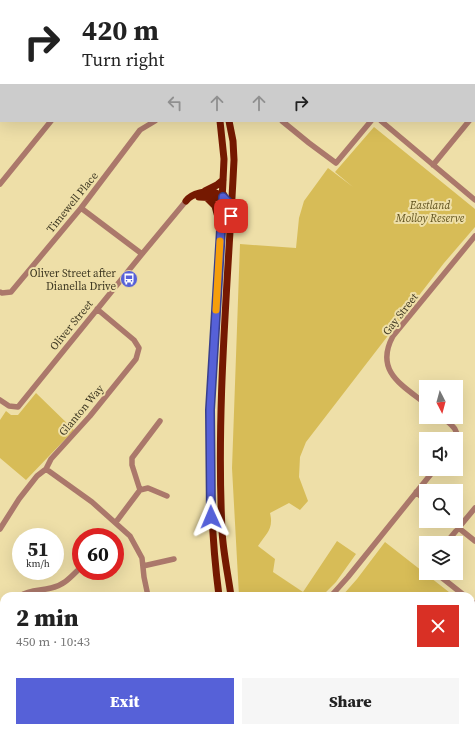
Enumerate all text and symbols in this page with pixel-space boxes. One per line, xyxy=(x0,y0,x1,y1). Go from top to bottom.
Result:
text: 420 m xyxy=(82,11,159,49)
icon: right xyxy=(16,16,68,68)
text: Turn right xyxy=(82,47,164,72)
icon: left xyxy=(164,92,186,114)
icon: ahead xyxy=(206,92,228,114)
icon: ahead xyxy=(248,92,270,114)
icon: right xyxy=(290,92,312,114)
street label: Timewell Place xyxy=(43,168,102,236)
park label: Eastland Molloy Reserve xyxy=(395,198,465,226)
pin xyxy=(214,199,248,233)
icon: arrive xyxy=(220,205,242,227)
place label: Oliver Street after Dianella Drive xyxy=(30,266,116,294)
bus stop icon: Oliver Street after Dianella Drive xyxy=(119,269,139,289)
street label: Gay Street xyxy=(379,290,422,338)
street label: Oliver Street xyxy=(46,297,97,354)
north arrow xyxy=(419,380,463,424)
map controls xyxy=(419,380,463,580)
street label: Glanton Way xyxy=(56,381,107,439)
button: sound xyxy=(419,432,463,476)
button: search xyxy=(419,484,463,528)
position arrow xyxy=(190,496,232,538)
speed limit sign: 60 xyxy=(72,528,124,580)
text: 51 xyxy=(27,535,49,563)
button: layers xyxy=(419,536,463,580)
text: km/h xyxy=(26,557,50,570)
text: 2 min xyxy=(16,601,79,634)
button: close xyxy=(417,605,459,647)
text: 450 m · 10:43 xyxy=(16,633,90,650)
button: Exit xyxy=(16,678,234,724)
button: Share xyxy=(242,678,459,724)

